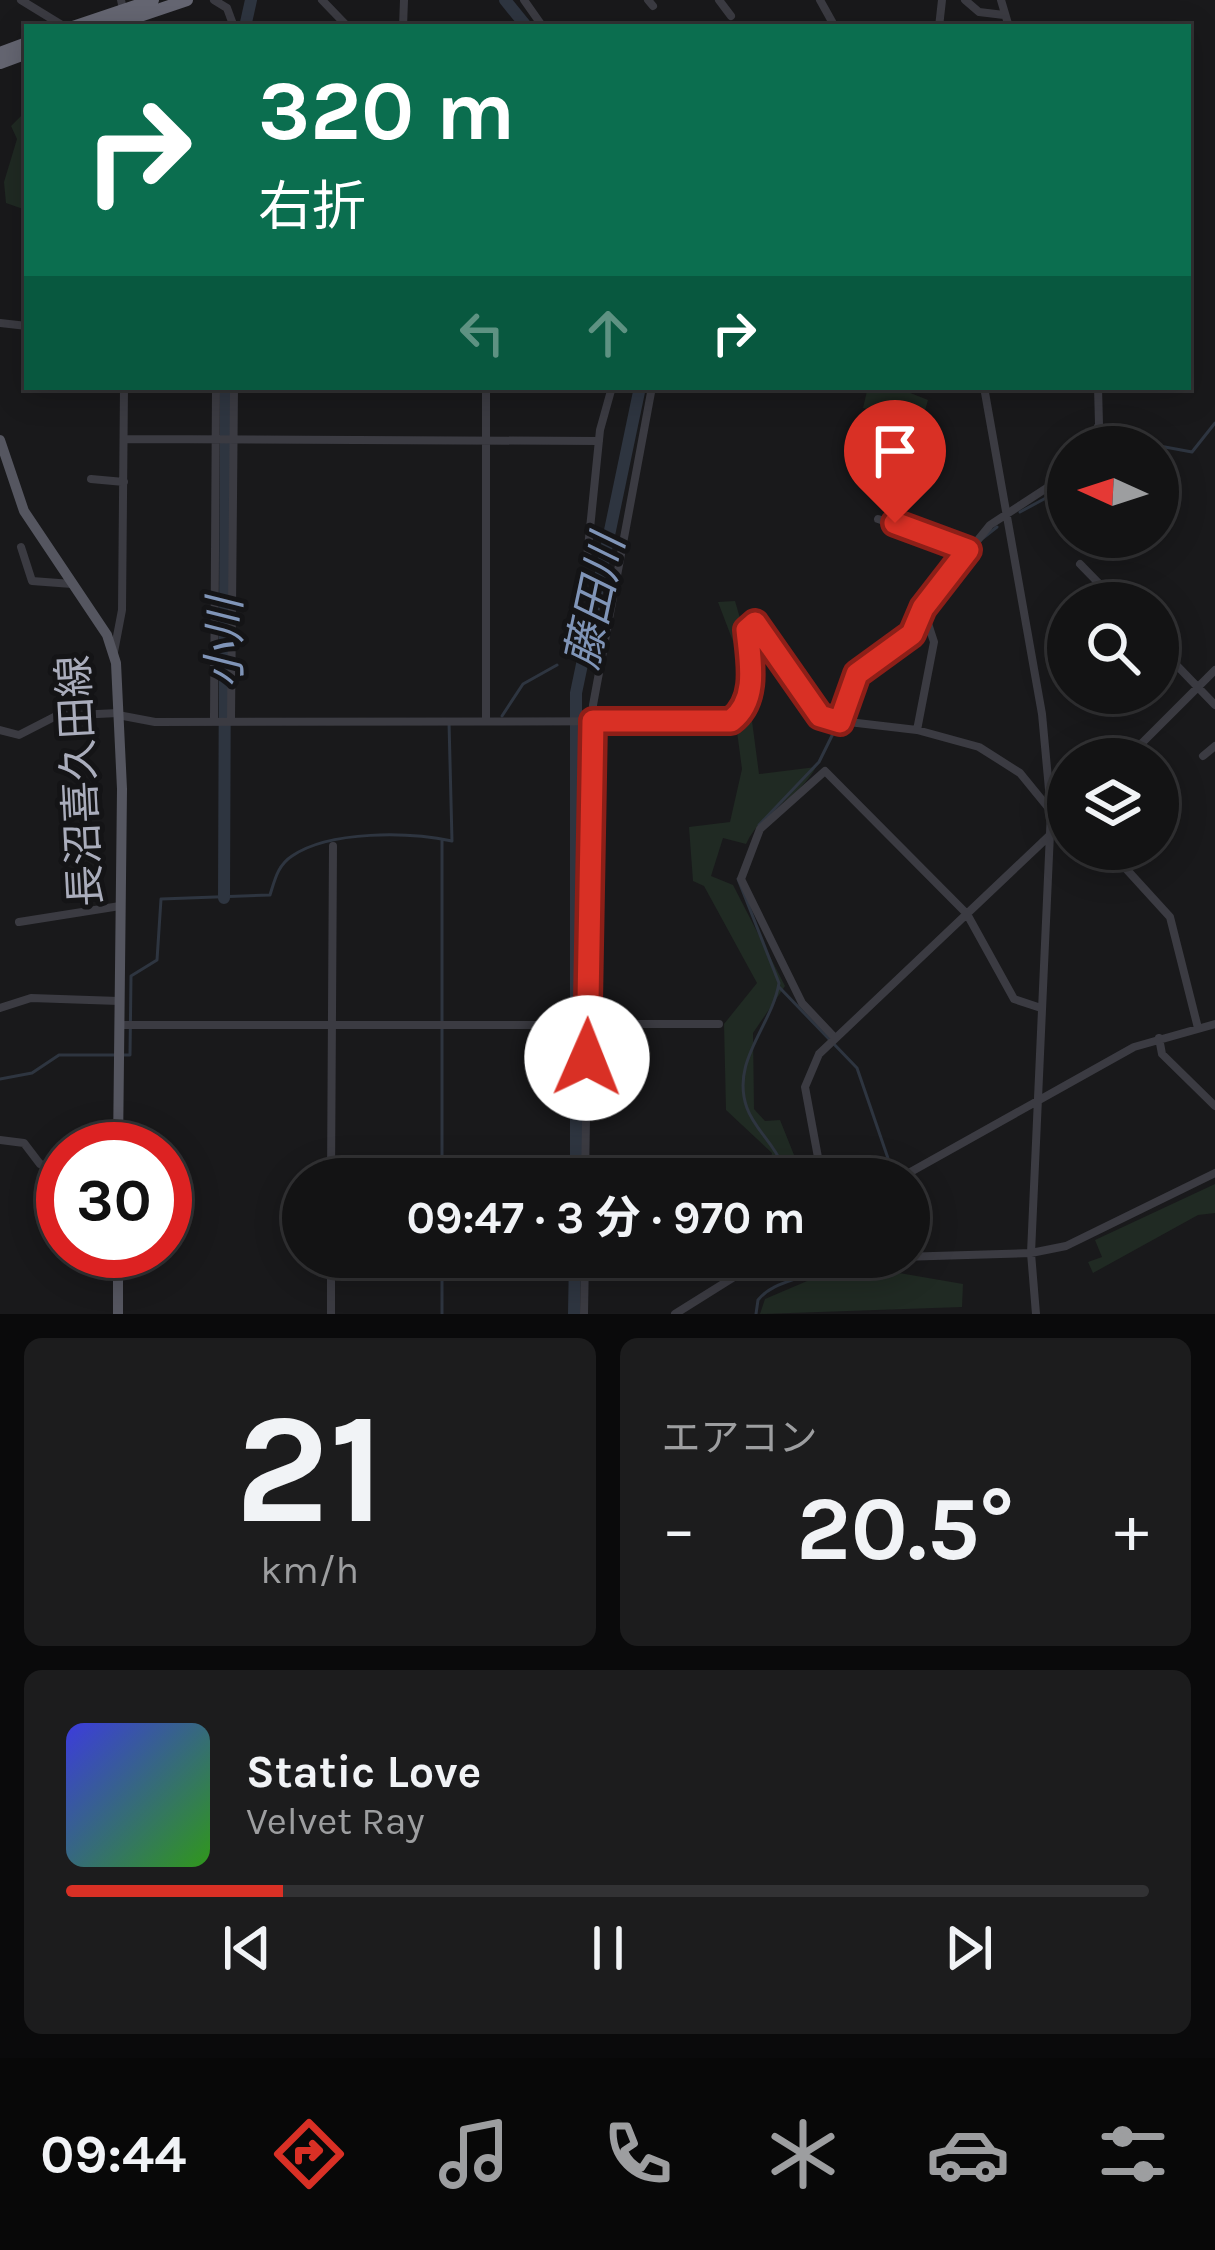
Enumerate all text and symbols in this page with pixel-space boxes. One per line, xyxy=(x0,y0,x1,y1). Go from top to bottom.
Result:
text: 320 m xyxy=(258,62,515,160)
icon: right xyxy=(60,72,216,228)
text: 右折 xyxy=(258,175,366,239)
icon: left xyxy=(449,300,515,366)
icon: ahead xyxy=(575,300,641,366)
icon: right xyxy=(701,300,767,366)
pin xyxy=(844,400,946,523)
icon: arrive xyxy=(862,418,928,484)
north arrow xyxy=(1047,426,1179,558)
map controls xyxy=(1047,426,1179,870)
water label: 藤田川 xyxy=(556,527,635,673)
button: search xyxy=(1047,582,1179,714)
water label: 小川 xyxy=(199,594,251,688)
street label: 長沼喜久田線 xyxy=(48,654,112,908)
button: layers xyxy=(1047,738,1179,870)
position arrow xyxy=(524,995,650,1121)
speed limit sign: 30 xyxy=(36,1122,192,1278)
text: 09:47 · 3 分 · 970 m xyxy=(407,1192,805,1244)
text: 21 xyxy=(235,1378,385,1560)
text: エアコン xyxy=(662,1415,818,1461)
text: 20.5° xyxy=(796,1476,1014,1582)
text: − xyxy=(662,1490,696,1568)
text: + xyxy=(1114,1490,1149,1568)
text: km/h xyxy=(260,1547,359,1593)
text: Static Love xyxy=(246,1746,481,1798)
text: Velvet Ray xyxy=(246,1798,425,1844)
icon: previous xyxy=(214,1915,280,1981)
icon: pause xyxy=(575,1915,641,1981)
icon: next xyxy=(936,1915,1002,1981)
icon: directions xyxy=(267,2112,351,2196)
icon: music xyxy=(432,2112,516,2196)
icon: phone xyxy=(596,2112,680,2196)
icon: climate xyxy=(761,2112,845,2196)
icon: car xyxy=(926,2112,1010,2196)
icon: filters xyxy=(1091,2112,1175,2196)
text: 09:44 xyxy=(40,2122,186,2186)

